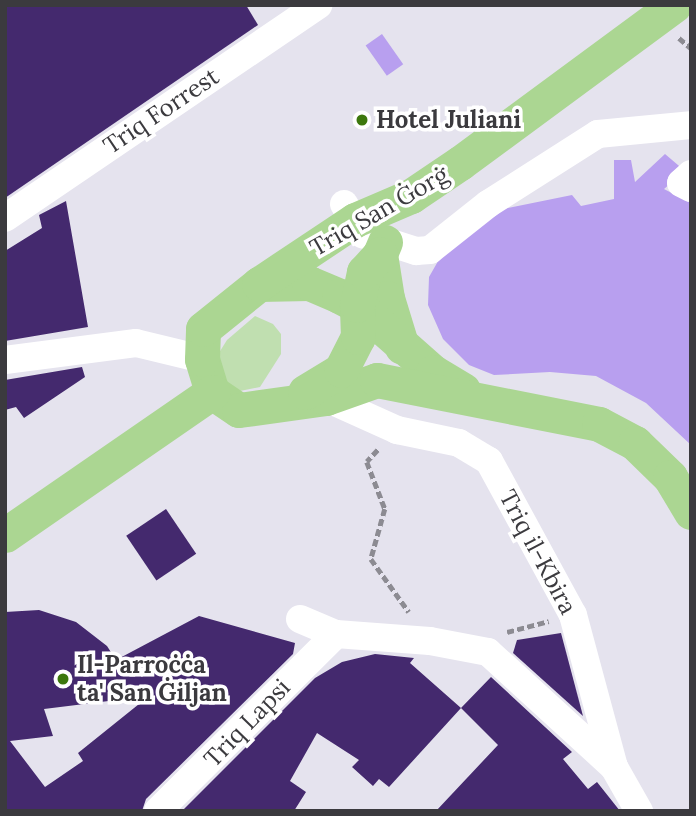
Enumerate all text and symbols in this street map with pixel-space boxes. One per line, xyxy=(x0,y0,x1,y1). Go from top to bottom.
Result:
street label: Triq Forrest xyxy=(98,62,224,160)
place label: Hotel Juliani xyxy=(376,106,521,134)
marker: Hotel Juliani xyxy=(354,112,370,128)
street label: Triq San Ġorġ xyxy=(305,160,453,262)
street label: Triq il-Kbira xyxy=(493,485,583,619)
place label: Il-Parroċċa ta' San Ġiljan xyxy=(77,651,227,707)
marker: Il-Parroċċa ta' San Ġiljan xyxy=(55,671,71,687)
street label: Triq Lapsi xyxy=(198,673,296,773)

